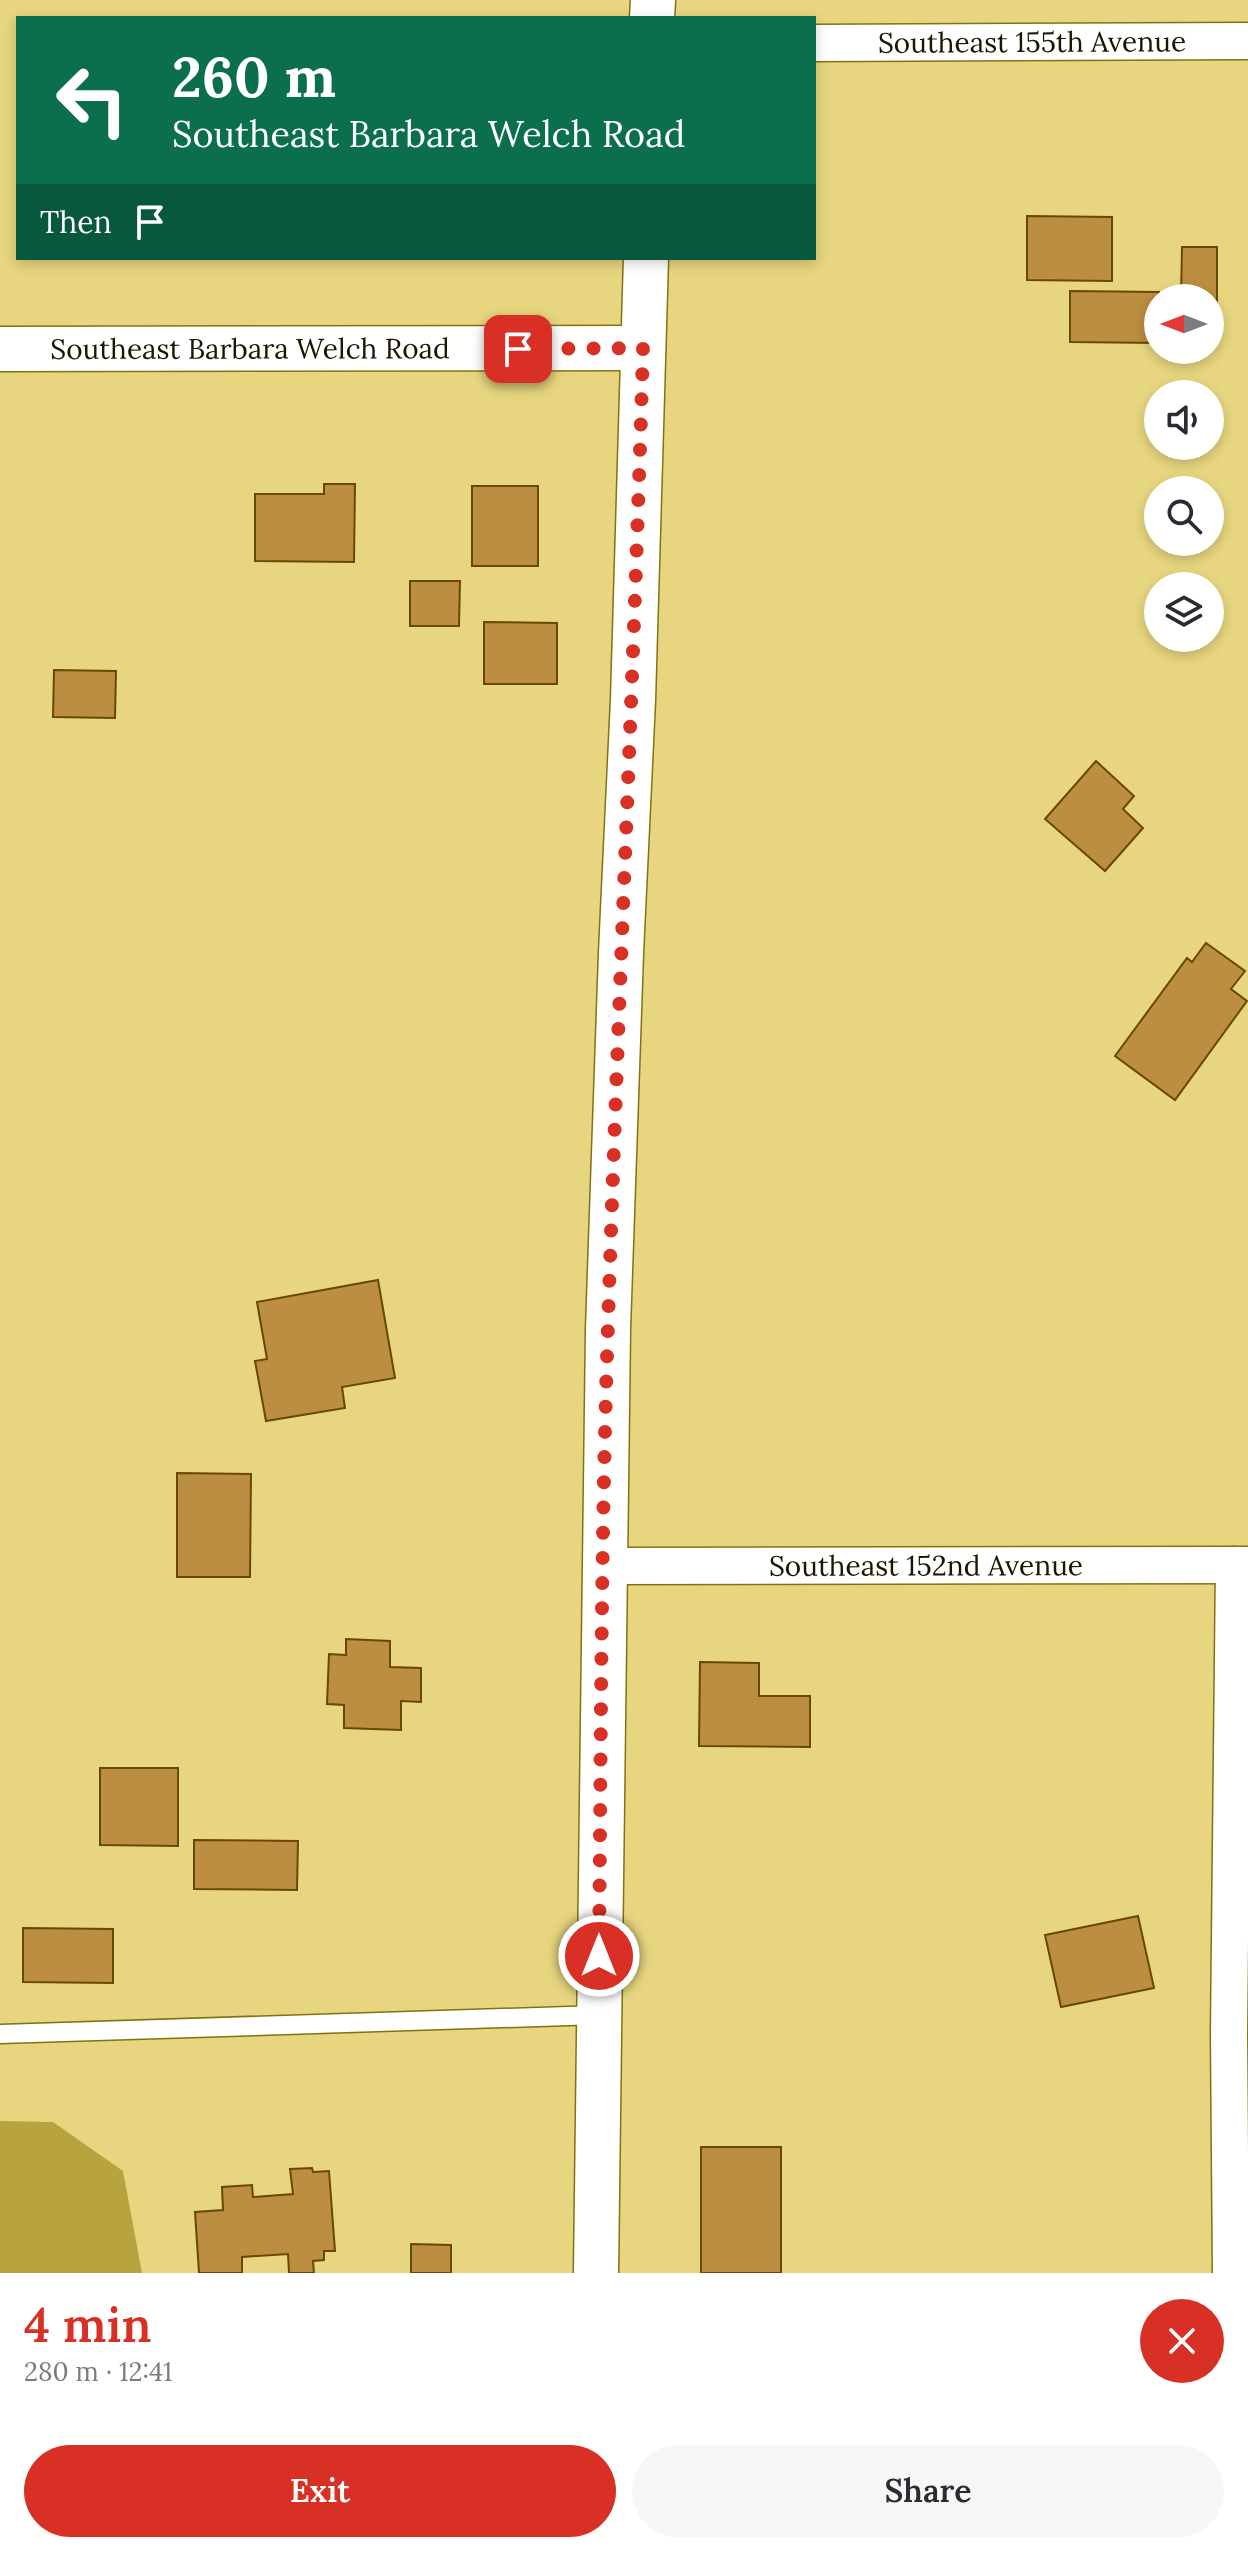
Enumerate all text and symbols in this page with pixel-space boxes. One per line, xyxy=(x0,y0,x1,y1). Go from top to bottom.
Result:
street label: Southeast 155th Avenue xyxy=(878,23,1186,61)
text: 260 m xyxy=(172,41,336,112)
icon: left xyxy=(40,48,144,152)
text: Southeast Barbara Welch Road xyxy=(172,111,685,157)
icon: arrive xyxy=(128,200,172,244)
text: Then xyxy=(40,203,112,241)
north arrow xyxy=(1144,284,1224,364)
map controls xyxy=(1144,284,1224,652)
pin xyxy=(484,315,552,383)
icon: arrive xyxy=(496,327,540,371)
street label: Southeast Barbara Welch Road xyxy=(50,330,450,367)
button: sound xyxy=(1144,380,1224,460)
button: search xyxy=(1144,476,1224,556)
button: layers xyxy=(1144,572,1224,652)
street label: Southeast 152nd Avenue xyxy=(769,1547,1083,1584)
position arrow xyxy=(557,1914,641,1998)
text: 4 min xyxy=(24,2294,152,2355)
button: close xyxy=(1140,2299,1224,2383)
text: 280 m · 12:41 xyxy=(24,2355,172,2388)
button: Exit xyxy=(24,2445,616,2537)
button: Share xyxy=(632,2445,1224,2537)

